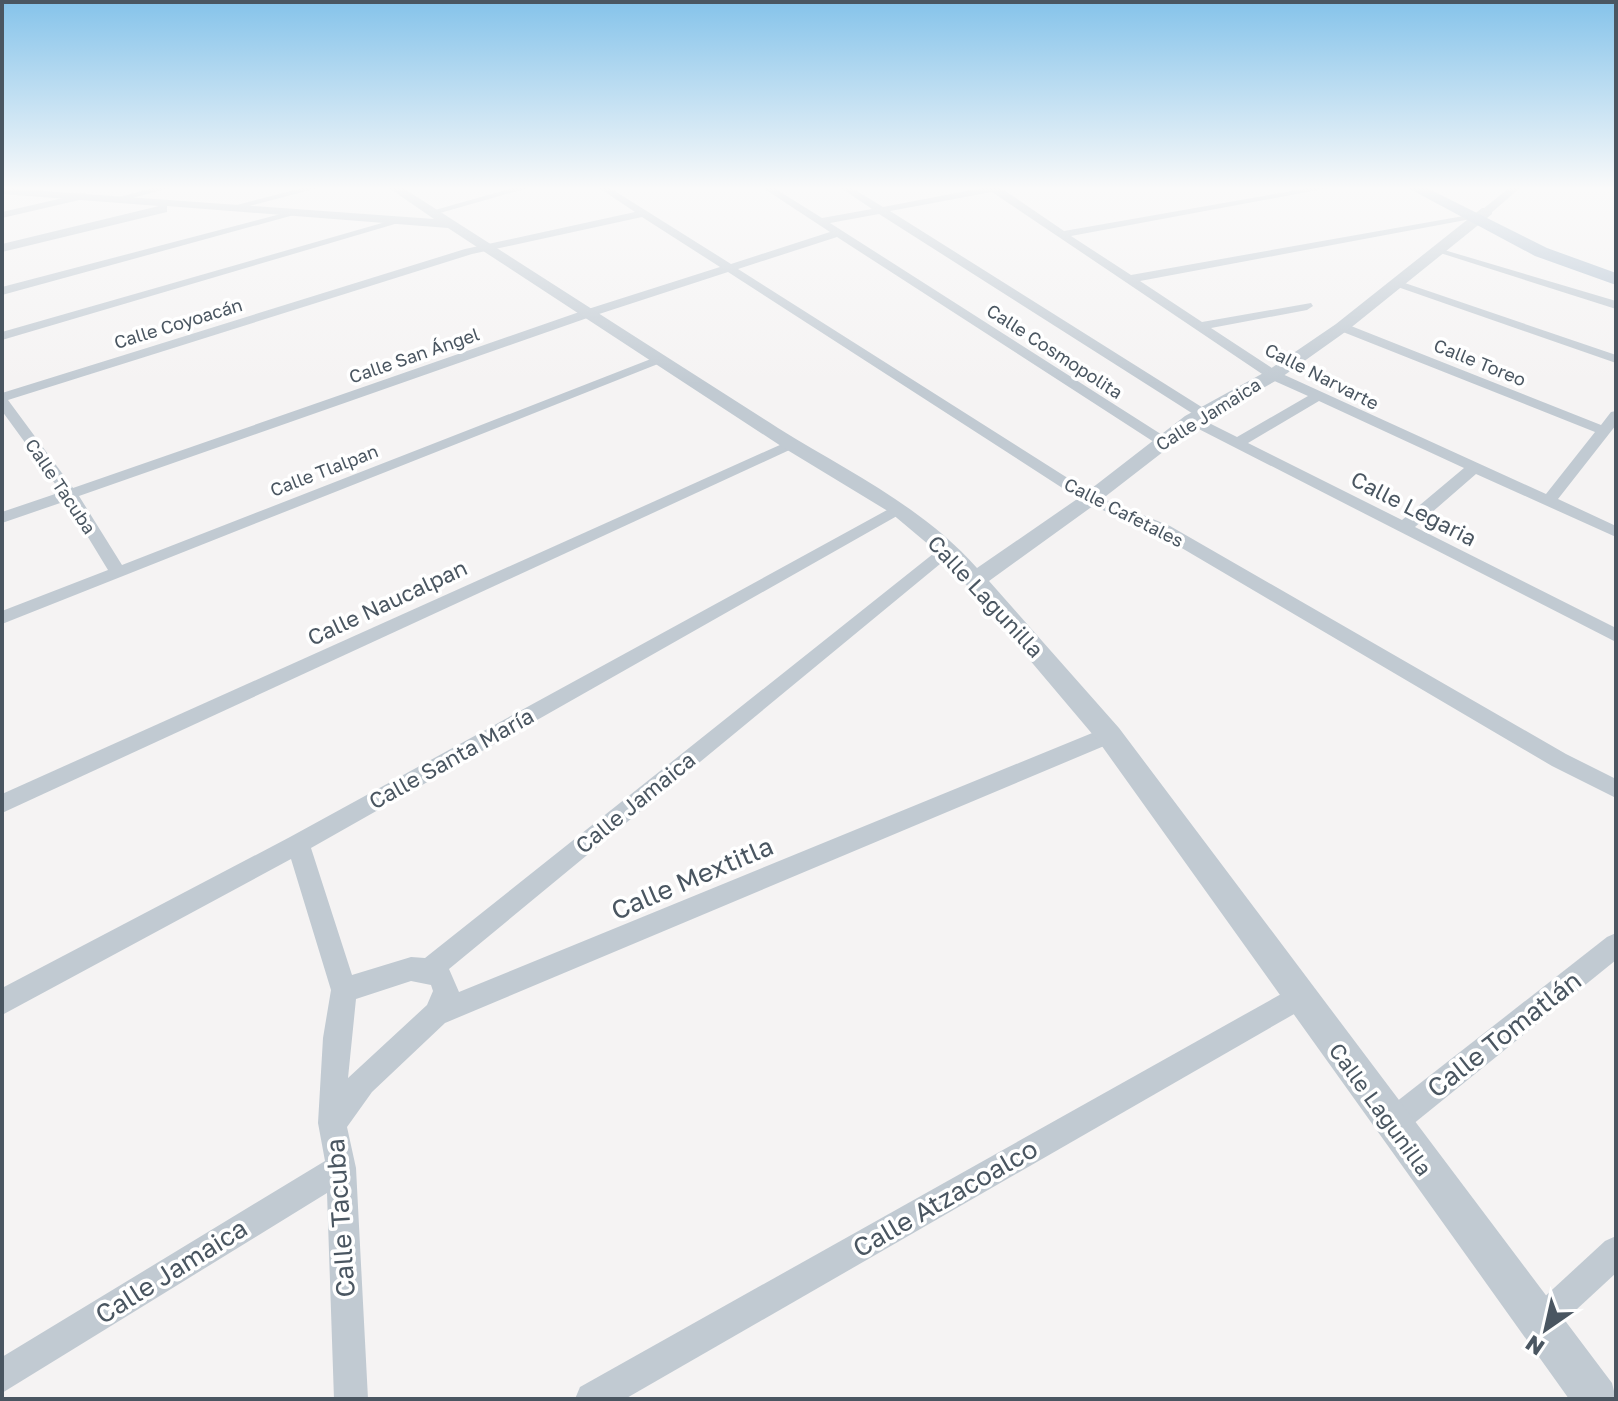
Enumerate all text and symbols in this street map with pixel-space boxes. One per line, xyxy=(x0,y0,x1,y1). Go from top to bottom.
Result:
street label: Calle Coyoacán xyxy=(111,293,245,353)
street label: Calle Cosmopolita xyxy=(983,299,1127,403)
street label: Calle San Ángel xyxy=(346,322,482,388)
street label: Calle Toreo xyxy=(1431,334,1529,390)
street label: Calle Narvarte xyxy=(1261,338,1383,414)
street label: Calle Jamaica xyxy=(1151,373,1265,455)
street label: Calle Tacuba xyxy=(21,434,101,538)
street label: Calle Tlalpan xyxy=(267,439,381,501)
street label: Calle Legaria xyxy=(1347,465,1481,551)
street label: Calle Cafetales xyxy=(1061,472,1187,552)
street label: Calle Lagunilla xyxy=(922,529,1050,663)
street label: Calle Naucalpan xyxy=(303,553,471,651)
street label: Calle Santa María xyxy=(364,702,538,814)
street label: Calle Jamaica xyxy=(570,745,700,859)
street label: Calle Mextitla xyxy=(606,830,778,926)
street label: Calle Tomatlán xyxy=(1421,964,1587,1104)
street label: Calle Lagunilla xyxy=(1324,1037,1438,1181)
street label: Calle Atzacoalco xyxy=(847,1133,1043,1263)
street label: Calle Tacuba xyxy=(319,1137,361,1299)
street label: Calle Jamaica xyxy=(89,1212,253,1330)
north arrow xyxy=(1506,1289,1586,1369)
text: N xyxy=(1520,1330,1549,1362)

